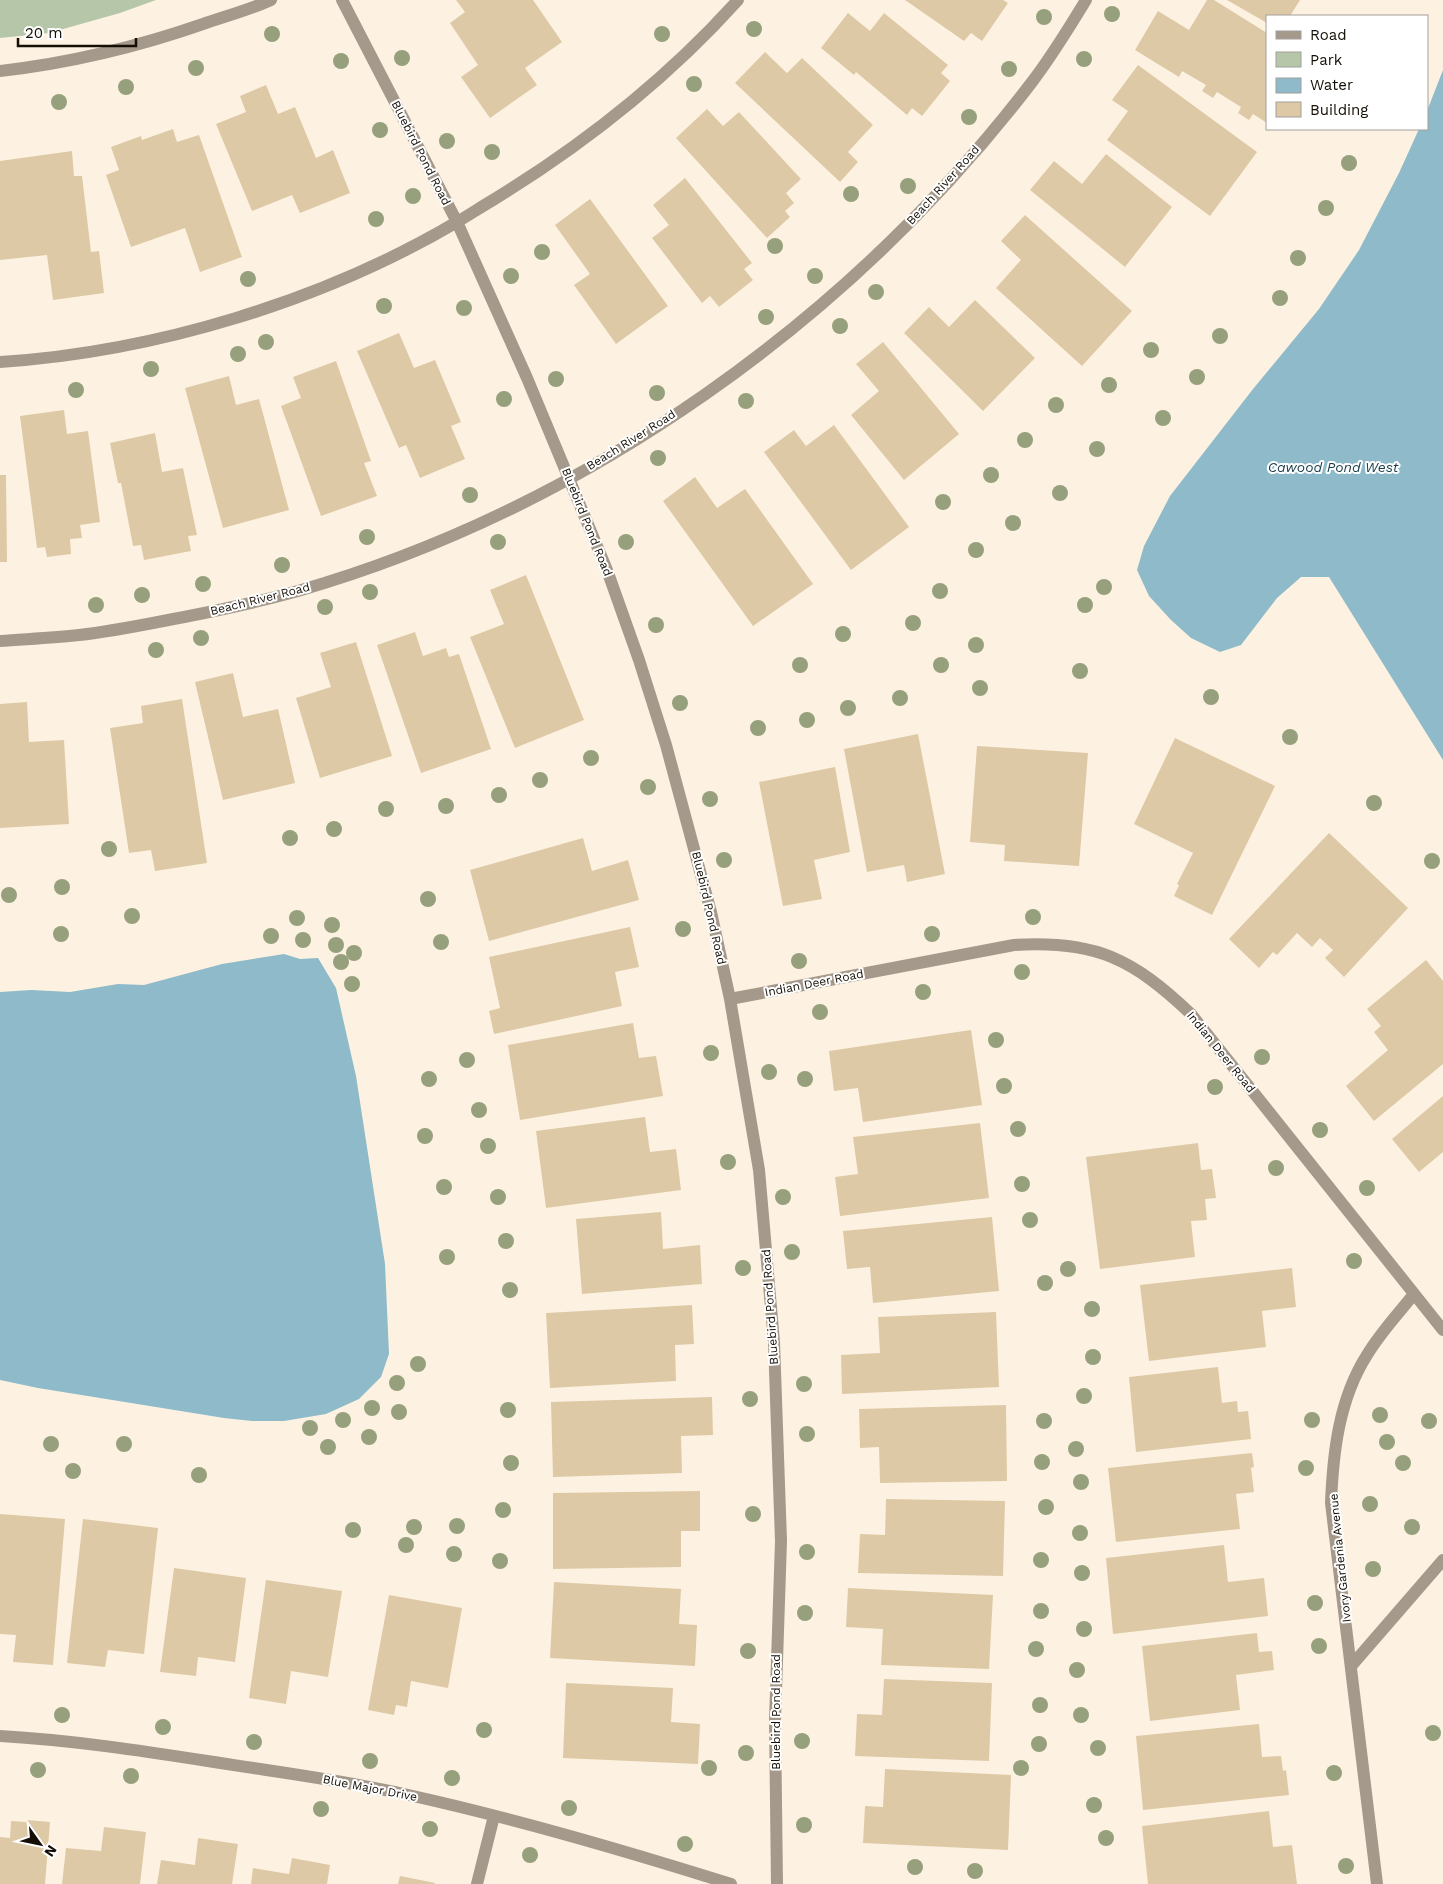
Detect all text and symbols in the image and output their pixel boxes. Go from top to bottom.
scale bar [18,15,135,47]
legend [1266,15,1428,130]
text: 20 m [25,24,63,42]
text: Road [1310,26,1347,44]
text: Park [1310,51,1343,69]
text: Water [1310,76,1353,94]
street label: Bluebird Pond Road [389,98,453,208]
text: Building [1310,101,1368,119]
street label: Beach River Road [904,142,982,228]
street label: Beach River Road [584,407,678,473]
water label: Cawood Pond West [1268,459,1399,475]
street label: Bluebird Pond Road [559,466,615,578]
street label: Beach River Road [209,580,311,618]
street label: Bluebird Pond Road [689,850,729,966]
street label: Indian Deer Road [763,967,865,999]
street label: Indian Deer Road [1184,1009,1258,1095]
street label: Bluebird Pond Road [759,1249,781,1365]
street label: Ivory Gardenia Avenue [1326,1493,1354,1623]
street label: Bluebird Pond Road [769,1654,783,1770]
street label: Blue Major Drive [322,1772,418,1804]
north arrow [15,1819,65,1869]
text: N [41,1842,60,1860]

